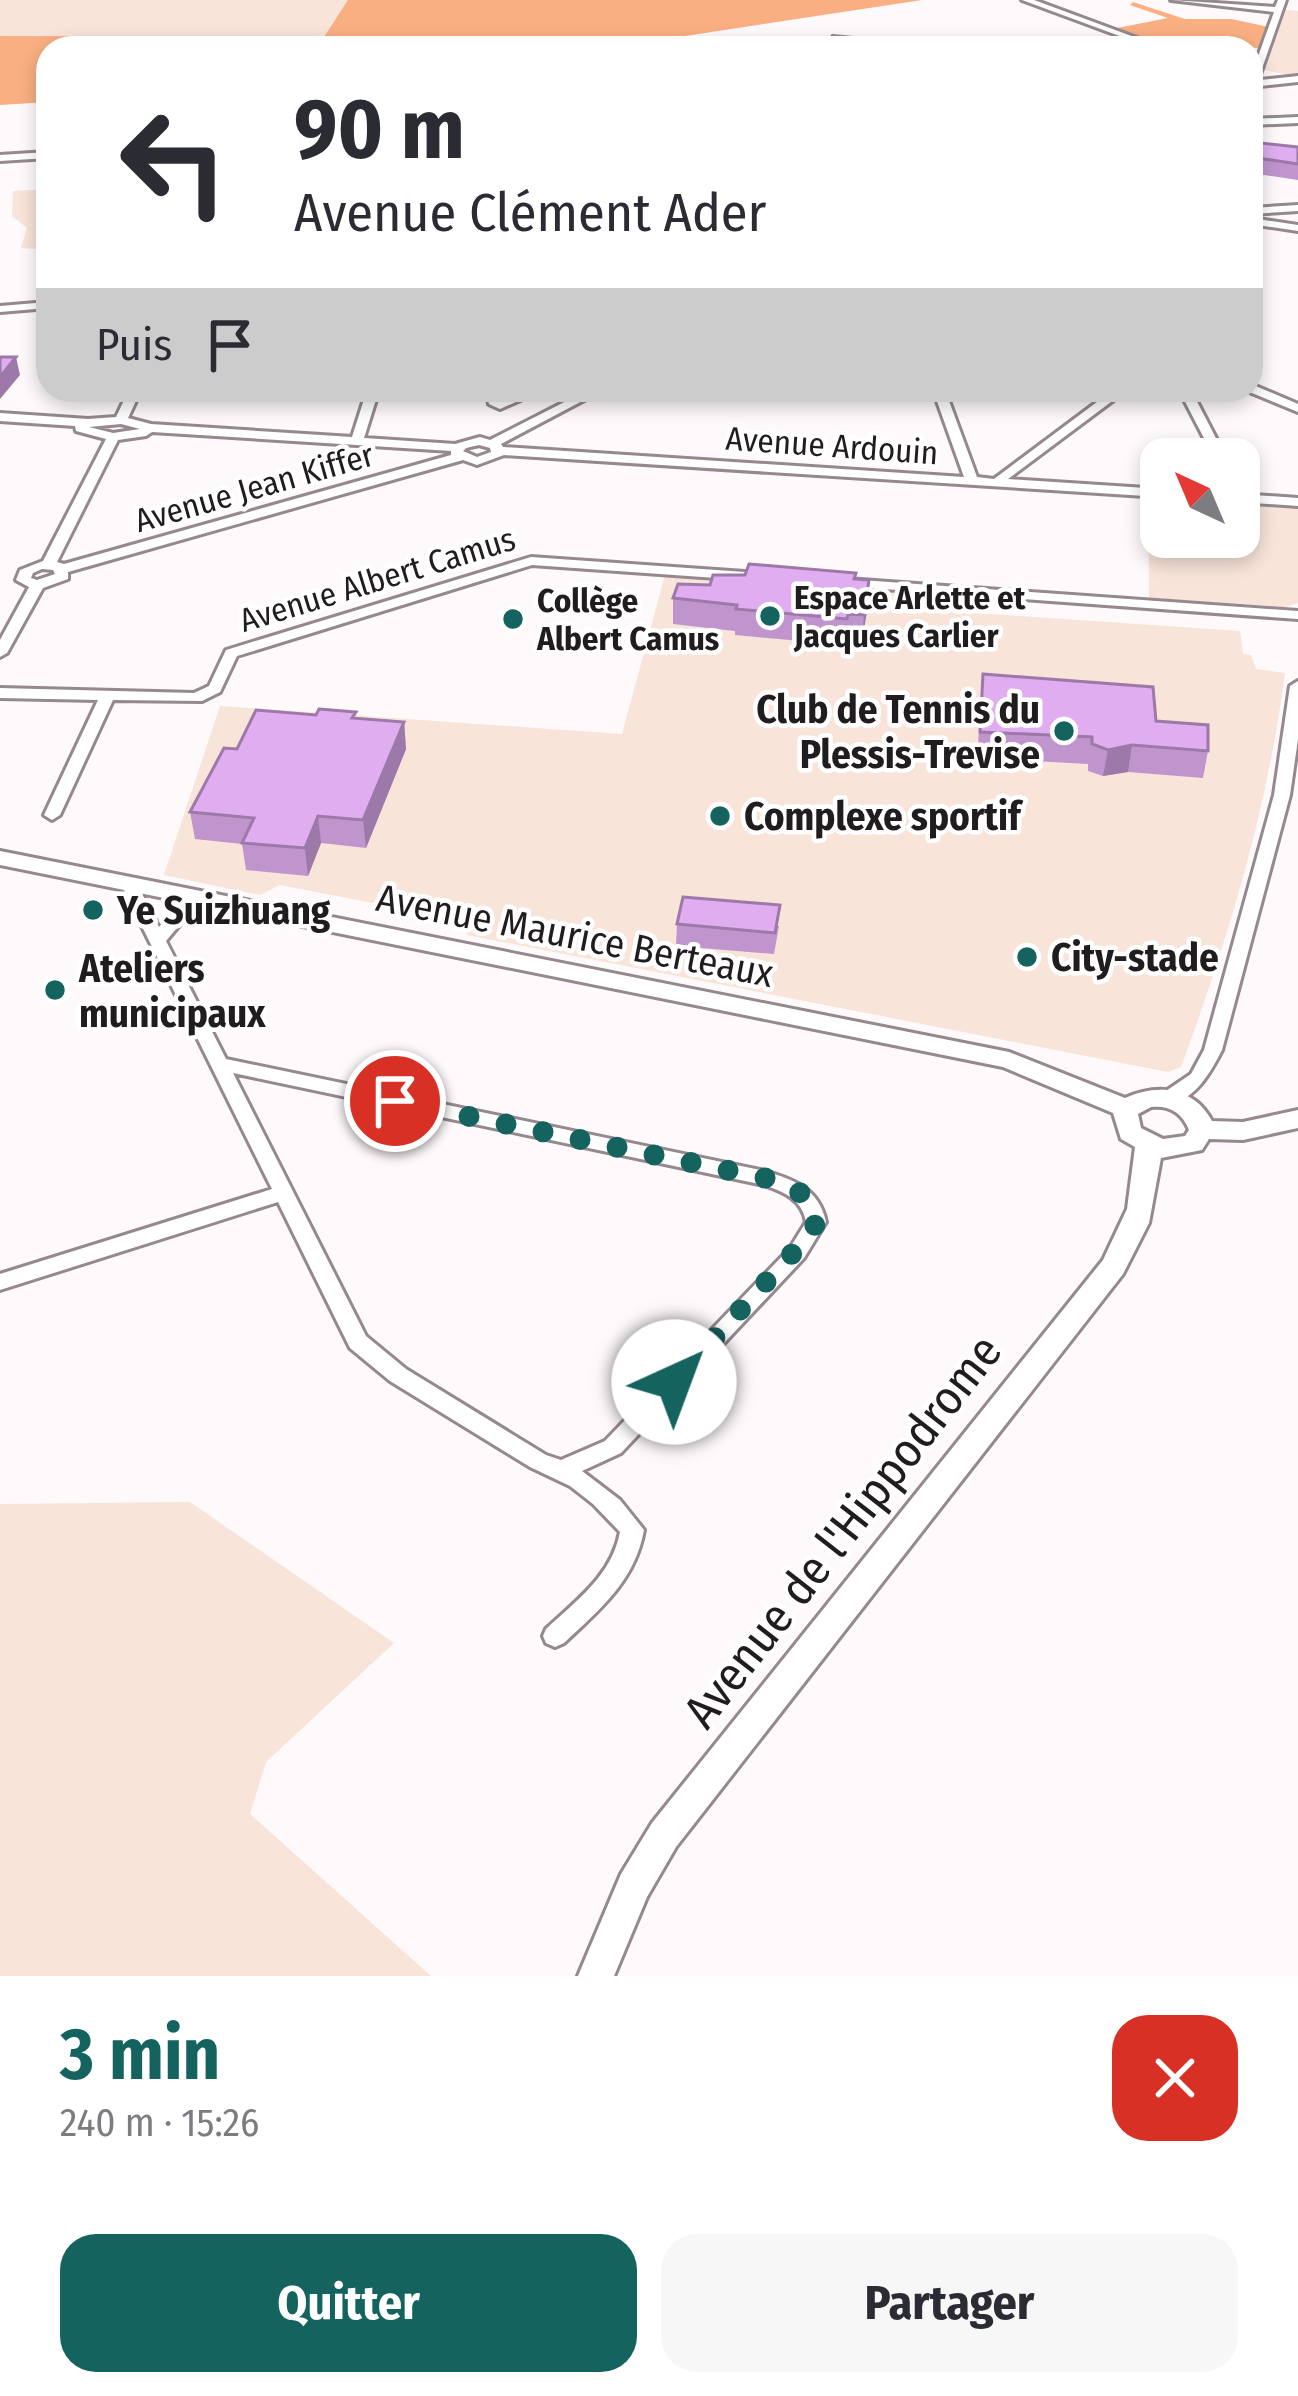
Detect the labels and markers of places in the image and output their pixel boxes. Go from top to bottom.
place label: Espace Arlette et Jacques Carlier [793,578,1026,656]
place label: Collège Albert Camus [536,581,719,659]
marker: Espace Arlette et Jacques Carlier [757,603,783,629]
marker: Collège Albert Camus [500,606,526,632]
place label: Club de Tennis du Plessis-Trevise [756,687,1040,778]
marker: Club de Tennis du Plessis-Trevise [1051,718,1077,744]
place label: Complexe sportif [744,794,1024,840]
marker: Complexe sportif [707,803,733,829]
place label: Ye Suizhuang [116,888,331,934]
marker: Ye Suizhuang [80,897,106,923]
place label: City-stade [1051,935,1219,981]
marker: City-stade [1014,944,1040,970]
place label: Ateliers municipaux [78,946,266,1037]
marker: Ateliers municipaux [42,977,68,1003]
pin [344,1050,446,1152]

